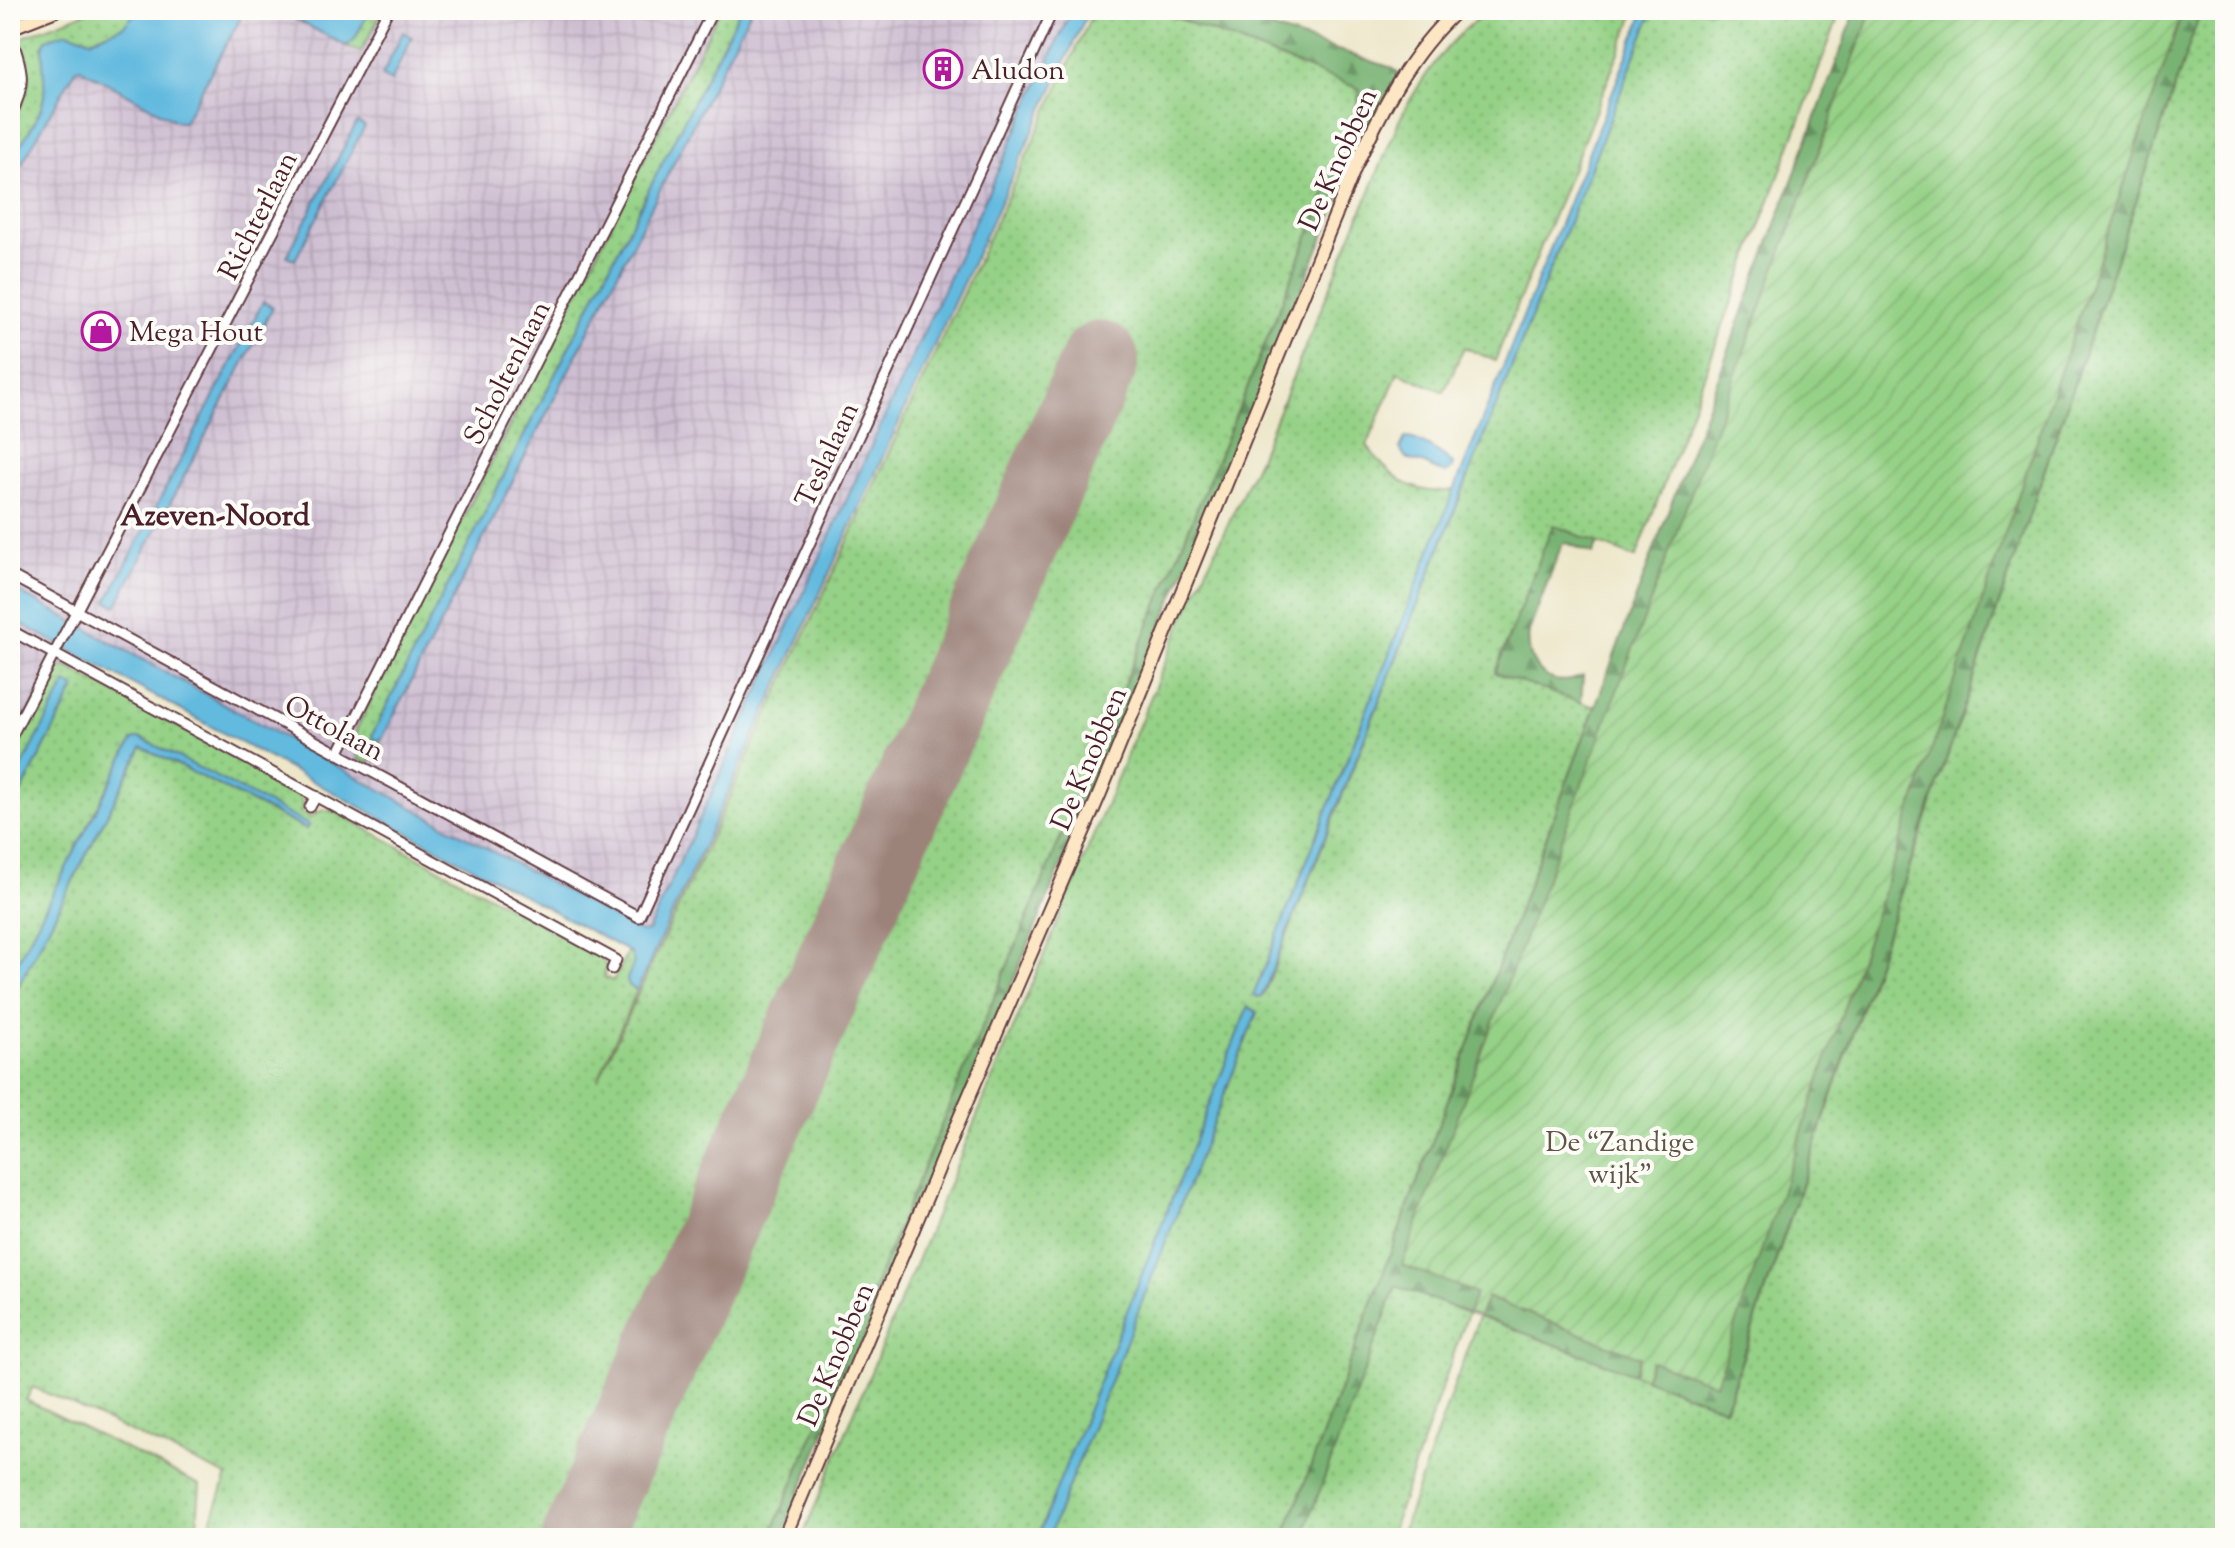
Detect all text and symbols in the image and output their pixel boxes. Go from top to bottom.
building icon: Aludon [922,48,964,90]
place label: Aludon [971,52,1065,92]
street label: De Knobben [1290,82,1389,238]
street label: Richterlaan [210,145,309,288]
street label: Scholtenlaan [455,294,562,453]
shop icon: Mega Hout [80,310,122,352]
place label: Mega Hout [129,314,263,354]
street label: Teslalaan [787,396,871,515]
district label: Azeven-Noord [120,496,310,539]
street label: De Knobben [1043,681,1139,837]
street label: Ottolaan [276,687,391,773]
park label: De “Zandige wijk” [1545,1124,1695,1196]
street label: De Knobben [790,1277,886,1433]

